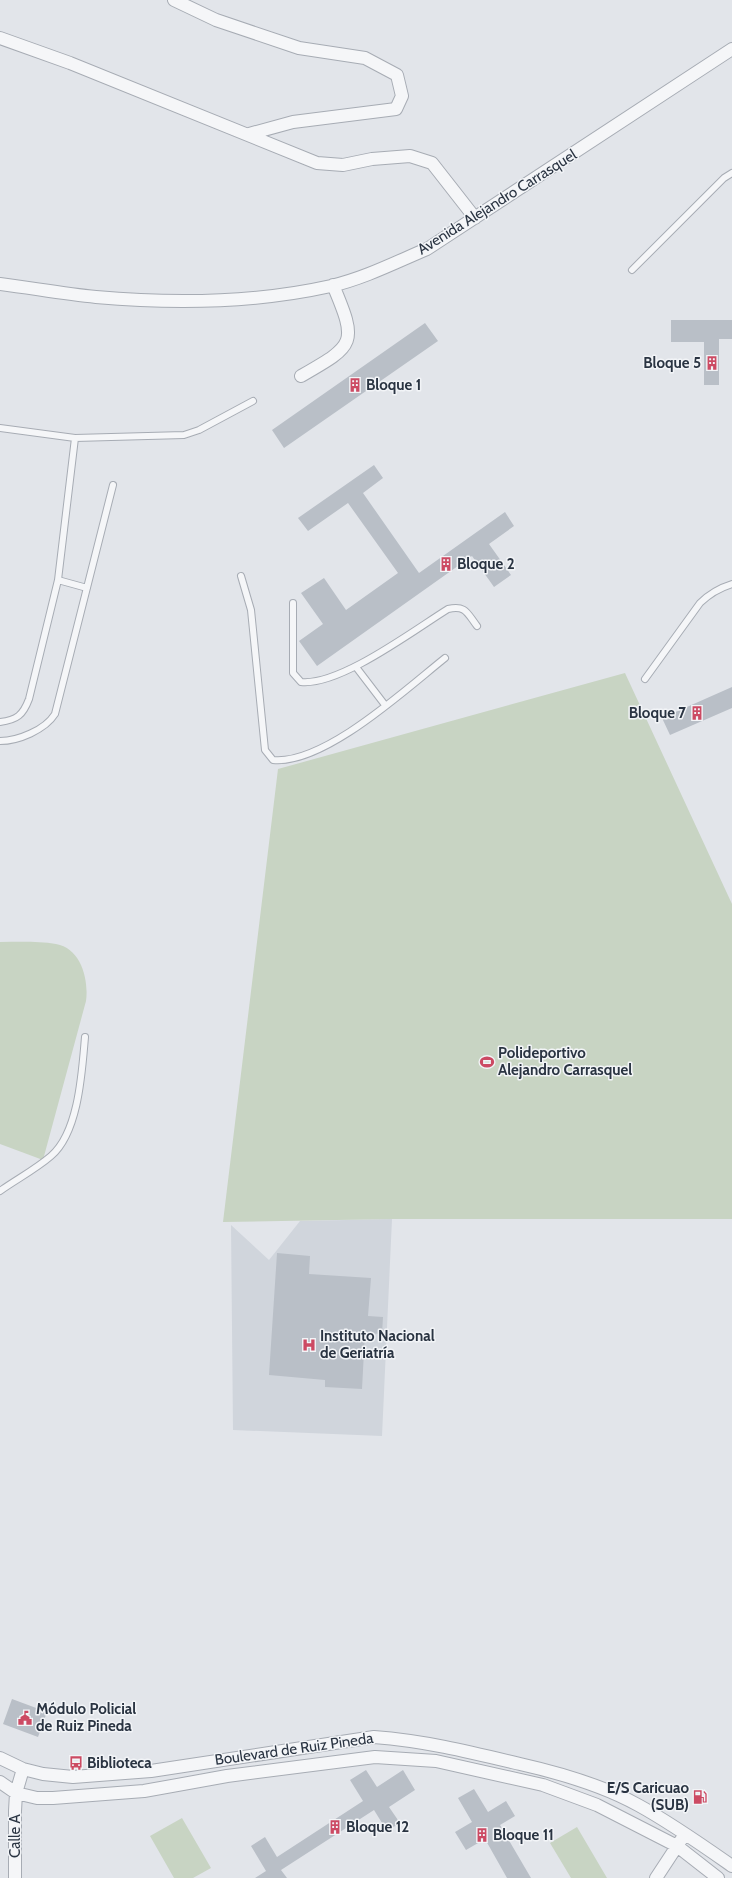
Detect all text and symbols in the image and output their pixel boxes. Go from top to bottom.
street label: Avenida Alejandro Carrasquel [414,145,580,258]
place label: Bloque 5 [643,354,701,372]
building icon: Bloque 5 [704,355,720,371]
place label: Bloque 1 [366,376,421,394]
building icon: Bloque 1 [347,377,363,393]
place label: Bloque 2 [457,555,515,573]
building icon: Bloque 2 [438,556,454,572]
place label: Bloque 7 [629,704,686,722]
building icon: Bloque 7 [689,705,705,721]
place label: Polideportivo Alejandro Carrasquel [498,1044,632,1079]
sports icon: Polideportivo Alejandro Carrasquel [479,1054,495,1070]
place label: Instituto Nacional de Geriatría [320,1327,435,1362]
hospital icon: Instituto Nacional de Geriatría [301,1337,317,1353]
place label: Módulo Policial de Ruiz Pineda [36,1700,136,1735]
public building icon: Módulo Policial de Ruiz Pineda [17,1710,33,1726]
street label: Boulevard de Ruiz Pineda [214,1729,375,1769]
place label: Biblioteca [87,1754,152,1772]
bus stop icon: Biblioteca [68,1755,84,1771]
place label: E/S Caricuao (SUB) [607,1779,689,1814]
fuel station icon: E/S Caricuao (SUB) [692,1789,708,1805]
street label: Calle A [6,1813,24,1858]
place label: Bloque 12 [346,1818,409,1836]
building icon: Bloque 12 [327,1819,343,1835]
place label: Bloque 11 [493,1826,554,1844]
building icon: Bloque 11 [474,1827,490,1843]

